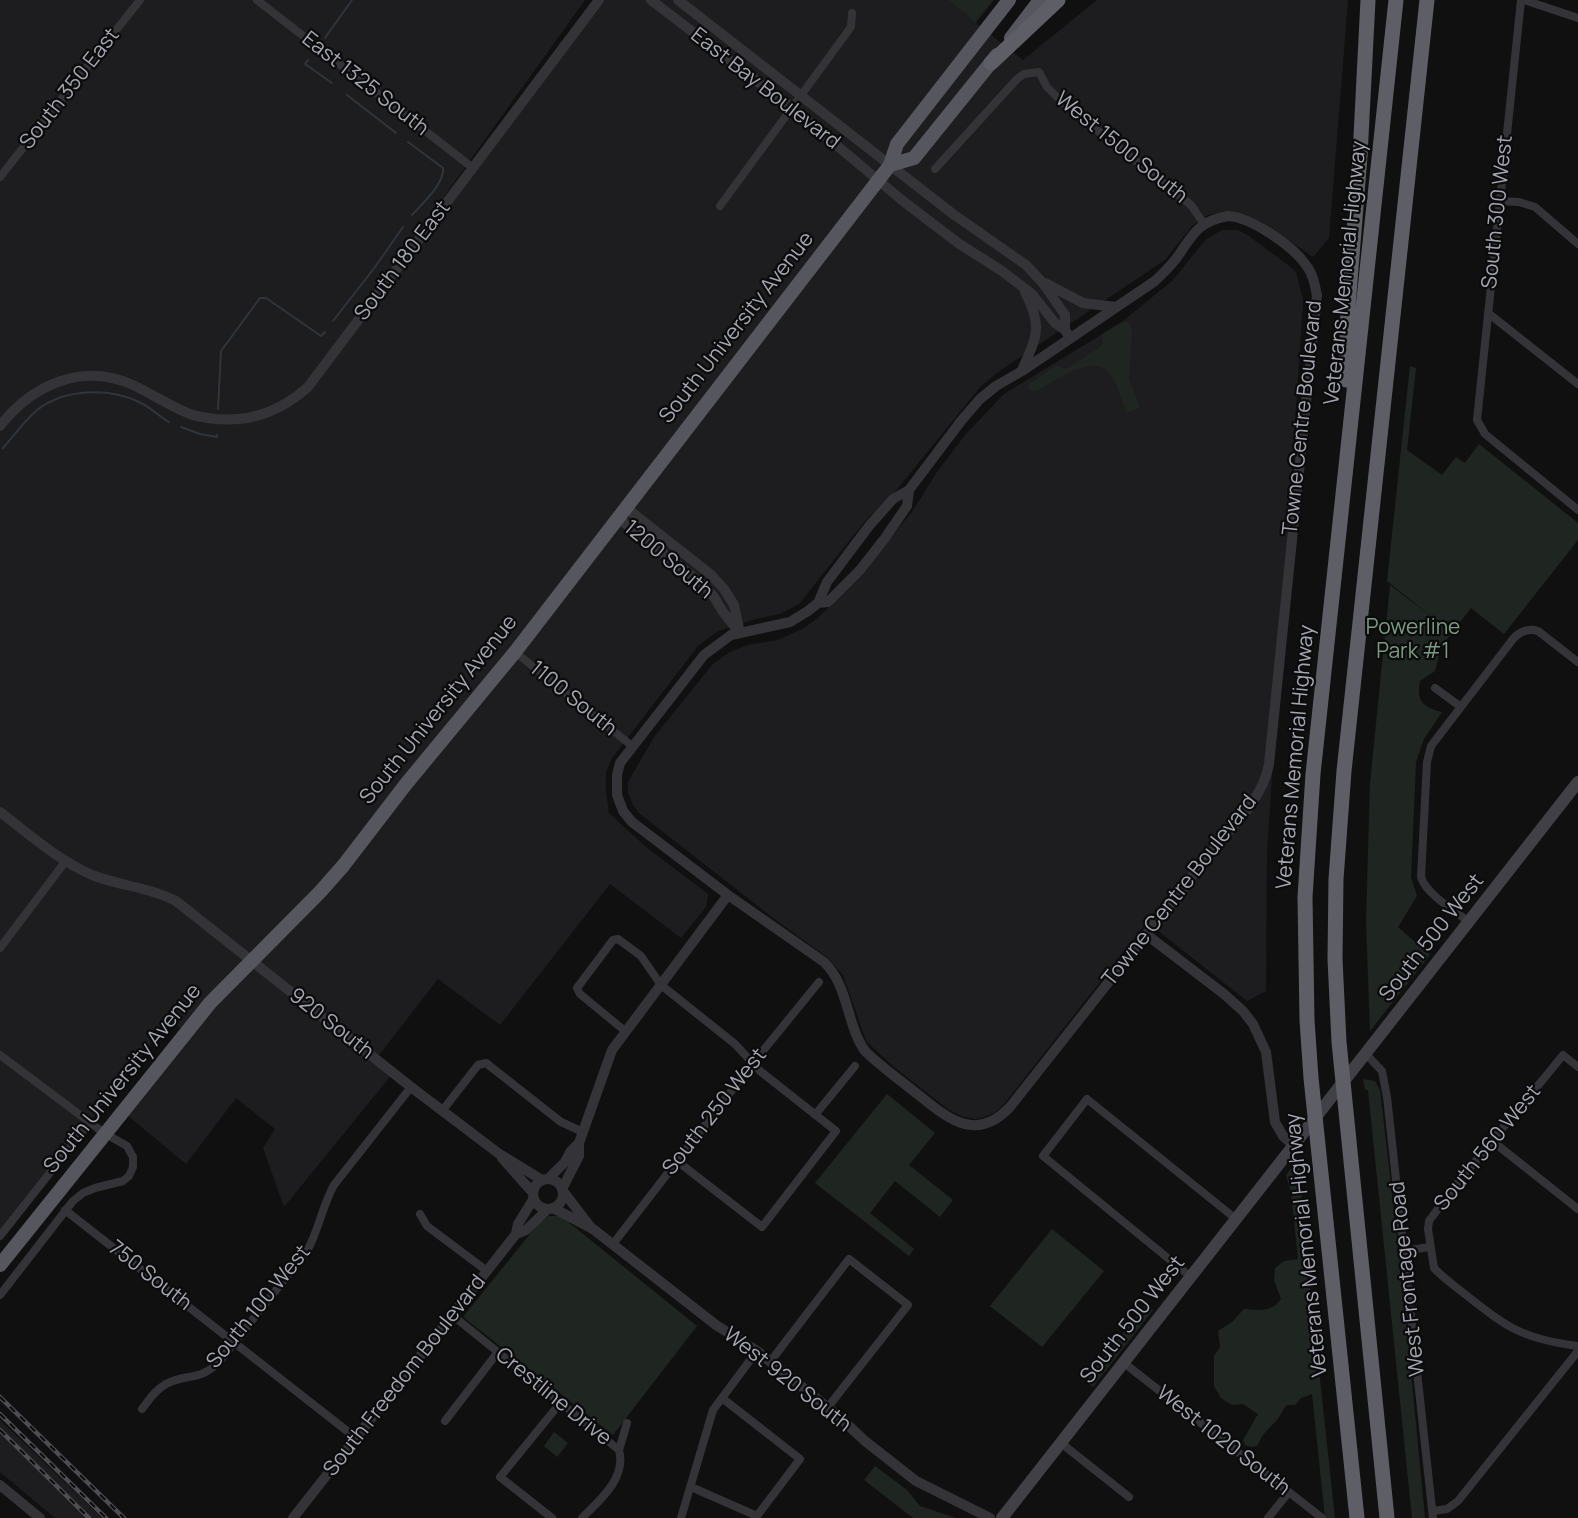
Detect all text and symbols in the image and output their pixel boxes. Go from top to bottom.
street label: South 350 East [15,23,125,155]
street label: East Bay Boulevard [685,23,845,155]
street label: East 1325 South [297,27,433,141]
street label: West 1500 South [1050,87,1192,209]
street label: South 300 West [1477,134,1519,290]
street label: Veterans Memorial Highway [1320,140,1372,406]
street label: South 180 East [350,196,456,326]
street label: South University Avenue [654,227,820,429]
street label: Towne Centre Boulevard [1278,300,1328,536]
street label: 1200 South [618,515,718,605]
street label: South University Avenue [355,610,523,810]
park label: Powerline Park #1 [1366,615,1460,665]
street label: Veterans Memorial Highway [1272,624,1320,890]
street label: 1100 South [524,656,622,742]
street label: Towne Centre Boulevard [1098,790,1262,992]
street label: South 500 West [1374,869,1490,1007]
street label: South University Avenue [39,979,207,1179]
street label: 920 South [284,983,378,1065]
street label: South 250 West [658,1044,772,1180]
street label: South 560 West [1429,1080,1547,1216]
street label: Veterans Memorial Highway [1281,1112,1333,1378]
street label: West Frontage Road [1385,1180,1431,1378]
street label: 750 South [103,1236,197,1316]
street label: South 100 West [202,1240,316,1374]
street label: South 500 West [1075,1251,1191,1389]
street label: South Freedom Boulevard [319,1270,491,1482]
street label: West 920 South [718,1322,856,1438]
street label: Crestline Drive [490,1343,616,1451]
street label: West 1020 South [1151,1381,1295,1501]

